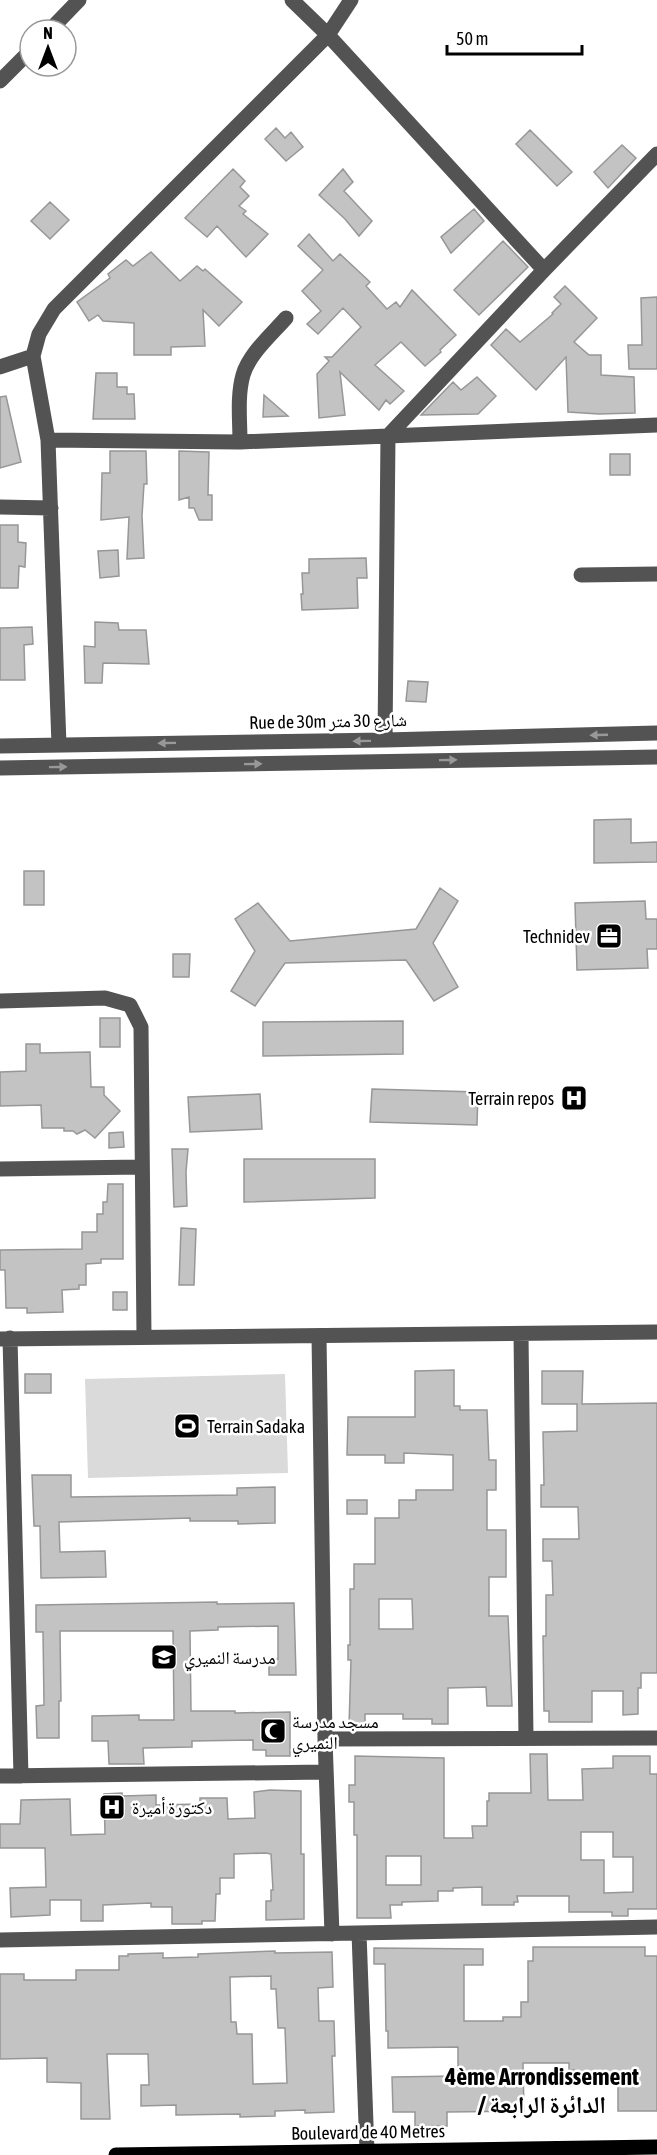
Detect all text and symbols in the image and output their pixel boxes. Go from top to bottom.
north arrow [18,18,78,78]
scale bar [447,18,582,56]
text: N [43,24,53,42]
text: 50 m [456,28,488,49]
street label: Rue de 30m شارع 30 متر [249,709,407,734]
one-way arrow [589,730,608,739]
one-way arrow [352,736,371,745]
one-way arrow [157,739,176,748]
one-way arrow [439,755,458,765]
one-way arrow [244,759,263,768]
one-way arrow [49,762,68,772]
office icon: Technidev [594,921,624,951]
place label: Technidev [523,926,590,947]
hospital icon: Terrain repos [559,1083,589,1113]
place label: Terrain repos [468,1088,554,1109]
sports icon: Terrain Sadaka [172,1411,202,1441]
place label: Terrain Sadaka [207,1416,305,1437]
school or university icon: مدرسة النميري [149,1642,179,1672]
place label: مدرسة النميري [184,1647,276,1672]
place label: مسجد مدرسة النميري [292,1711,379,1757]
mosque icon: مسجد مدرسة النميري [258,1716,288,1746]
hospital icon: دكتورة أميرة [97,1792,127,1822]
place label: دكتورة أميرة [132,1797,212,1818]
district label: 4ème Arrondissement / الدائرة الرابعة [444,2063,639,2118]
street label: Boulevard de 40 Metres [291,2120,445,2144]

